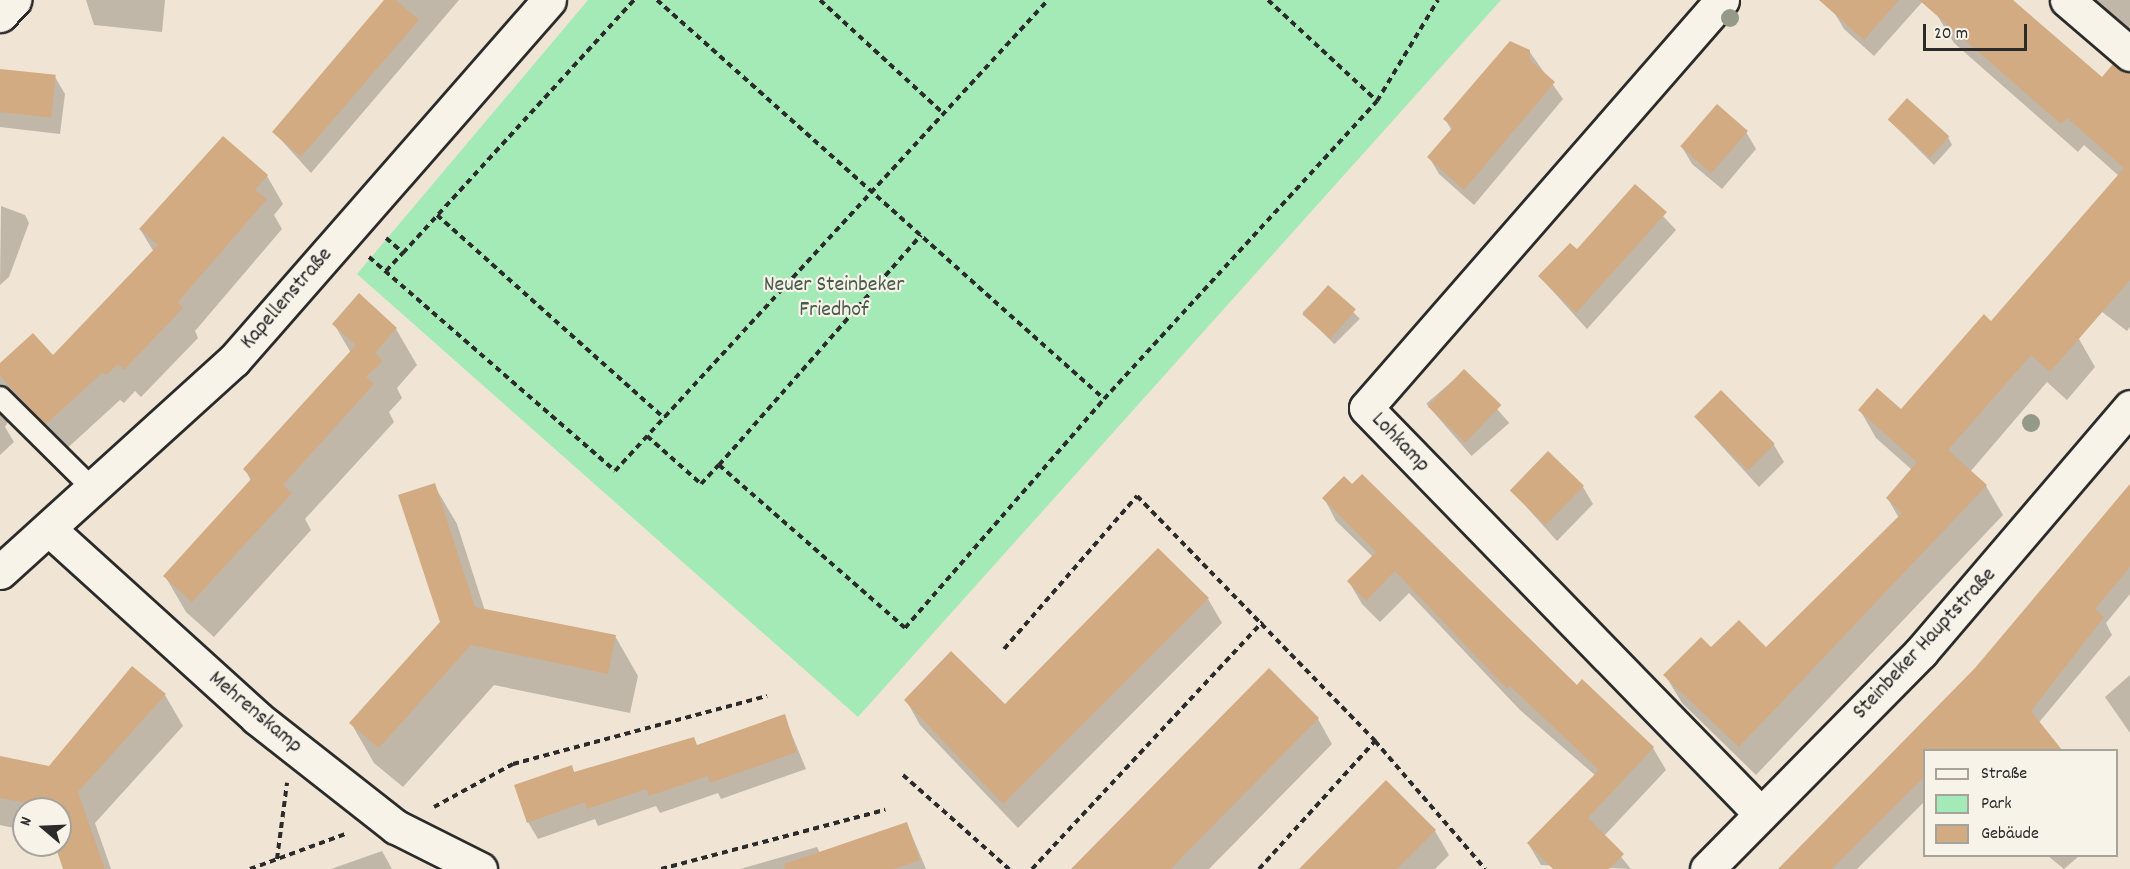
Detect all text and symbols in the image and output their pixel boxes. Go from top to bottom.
scale bar [1926,12,2030,50]
text: 20 m [1934,22,1968,47]
street label: Kapellenstraße [236,243,338,355]
park label: Neuer Steinbeker Friedhof [764,272,904,324]
street label: Lohkamp [1365,407,1435,479]
street label: Steinbeker Hauptstraße [1848,563,2002,725]
street label: Mehrenskamp [203,666,307,760]
legend [1923,749,2118,857]
text: Straße [1981,762,2027,787]
text: Park [1981,792,2012,817]
north arrow [12,797,72,857]
text: N [14,814,39,829]
text: Gebäude [1981,822,2039,847]

